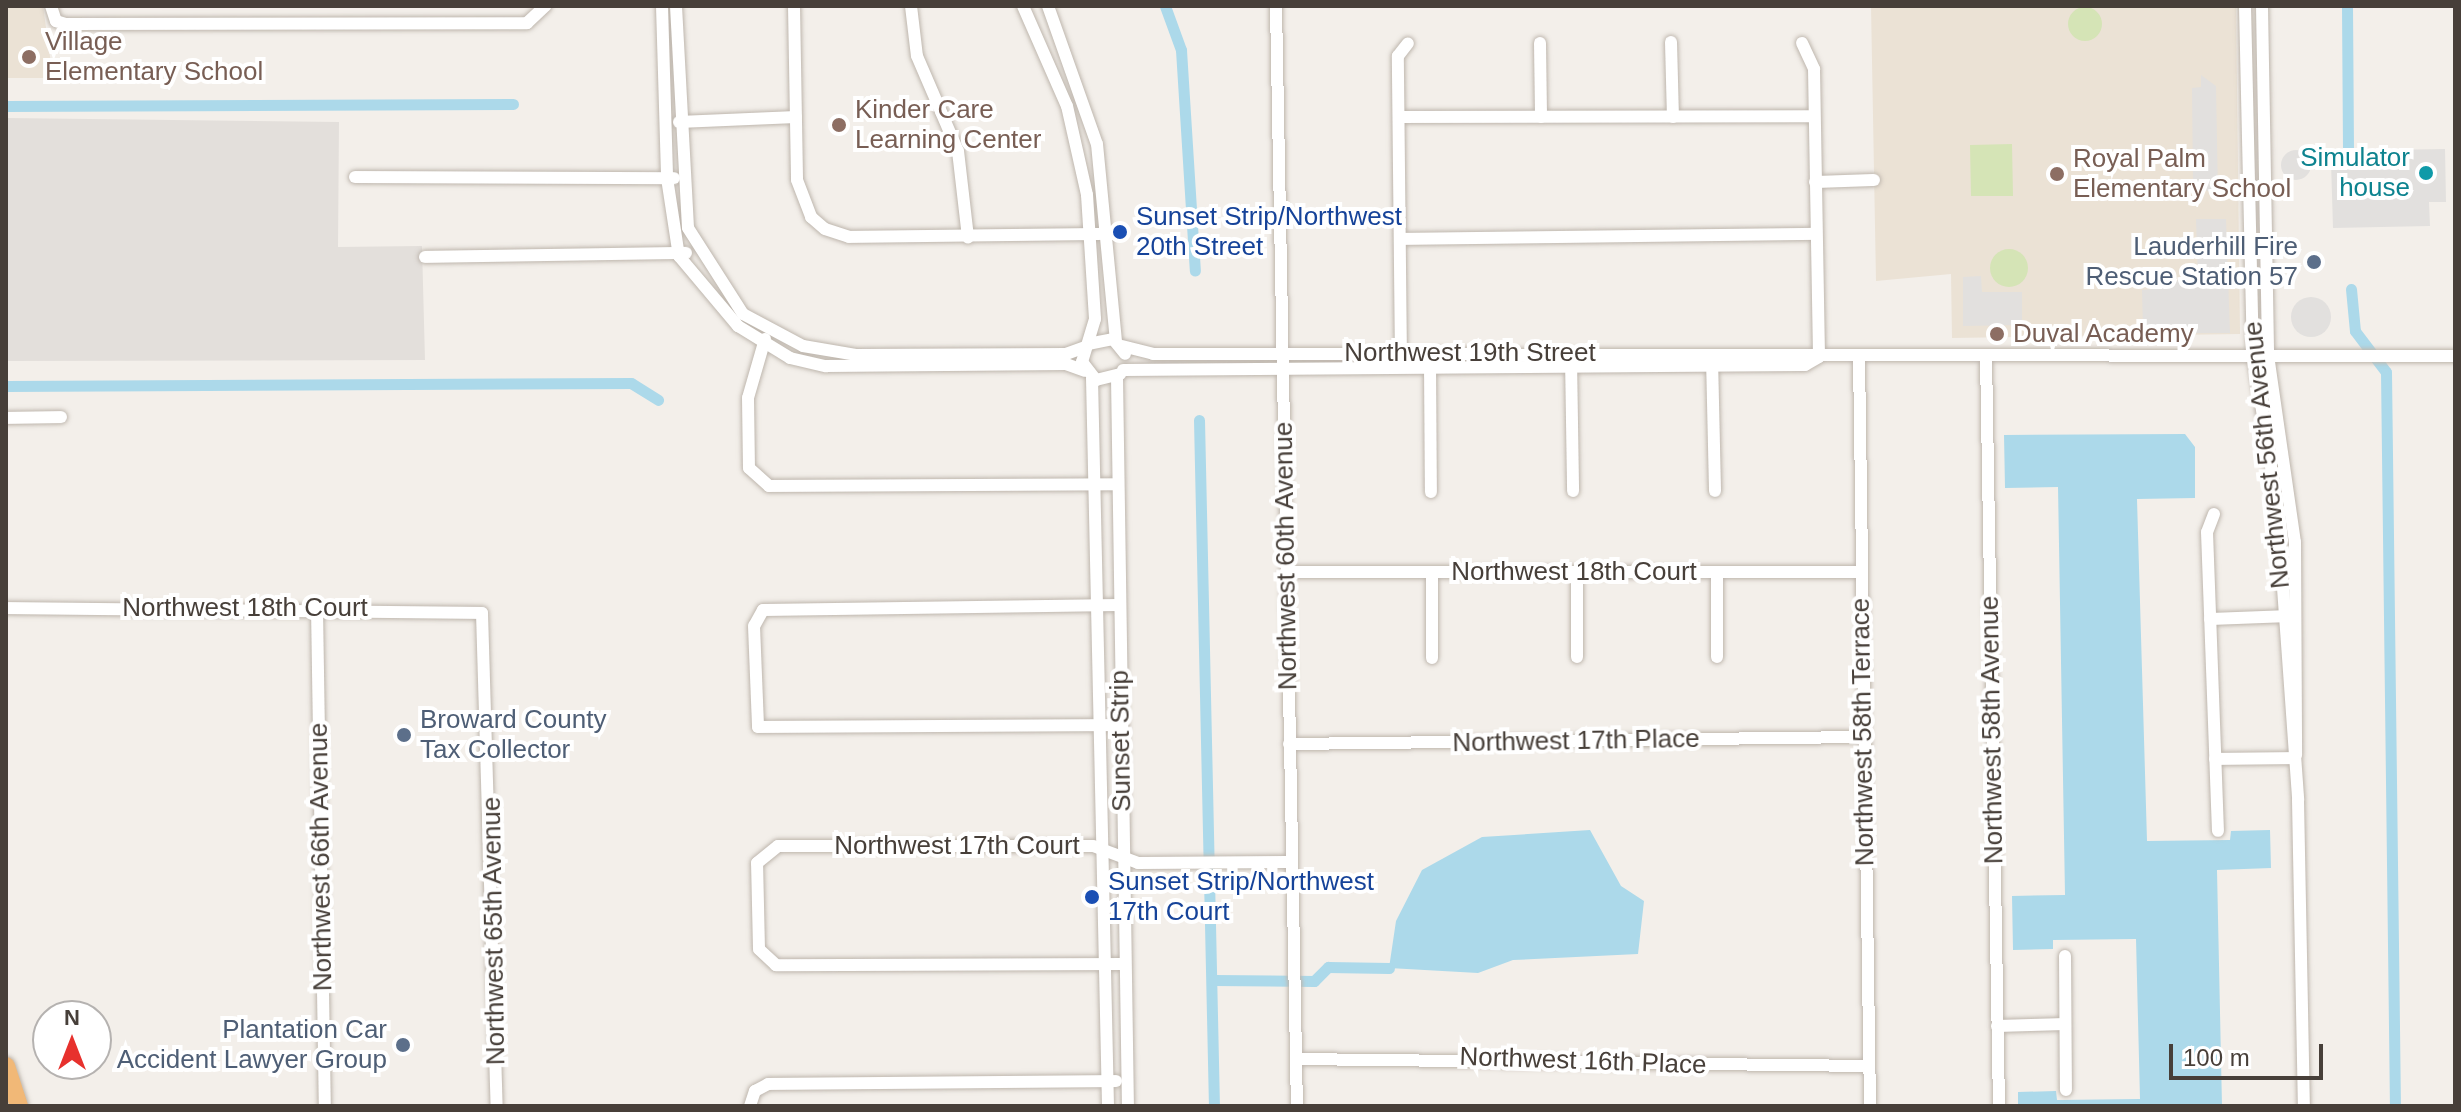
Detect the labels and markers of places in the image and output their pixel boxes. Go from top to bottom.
place label: Village Elementary School [45,26,263,88]
marker: Village Elementary School [20,48,38,66]
place label: Kinder Care Learning Center [855,94,1041,156]
marker: Kinder Care Learning Center [830,116,848,134]
place label: Simulator house [2300,142,2410,204]
place label: Royal Palm Elementary School [2073,143,2291,204]
marker: Simulator house [2417,164,2435,182]
marker: Royal Palm Elementary School [2048,165,2066,183]
place label: Sunset Strip/Northwest 20th Street [1136,201,1402,262]
marker: Sunset Strip/Northwest 20th Street [1111,223,1129,241]
place label: Lauderhill Fire Rescue Station 57 [2086,231,2298,292]
marker: Lauderhill Fire Rescue Station 57 [2305,253,2323,271]
place label: Duval Academy [2013,318,2195,350]
marker: Duval Academy [1988,325,2006,343]
place label: Broward County Tax Collector [420,704,606,766]
marker: Broward County Tax Collector [395,726,413,744]
place label: Sunset Strip/Northwest 17th Court [1108,866,1374,928]
marker: Sunset Strip/Northwest 17th Court [1083,888,1101,906]
place label: Plantation Car Accident Lawyer Group [117,1014,387,1076]
marker: Plantation Car Accident Lawyer Group [394,1036,412,1054]

